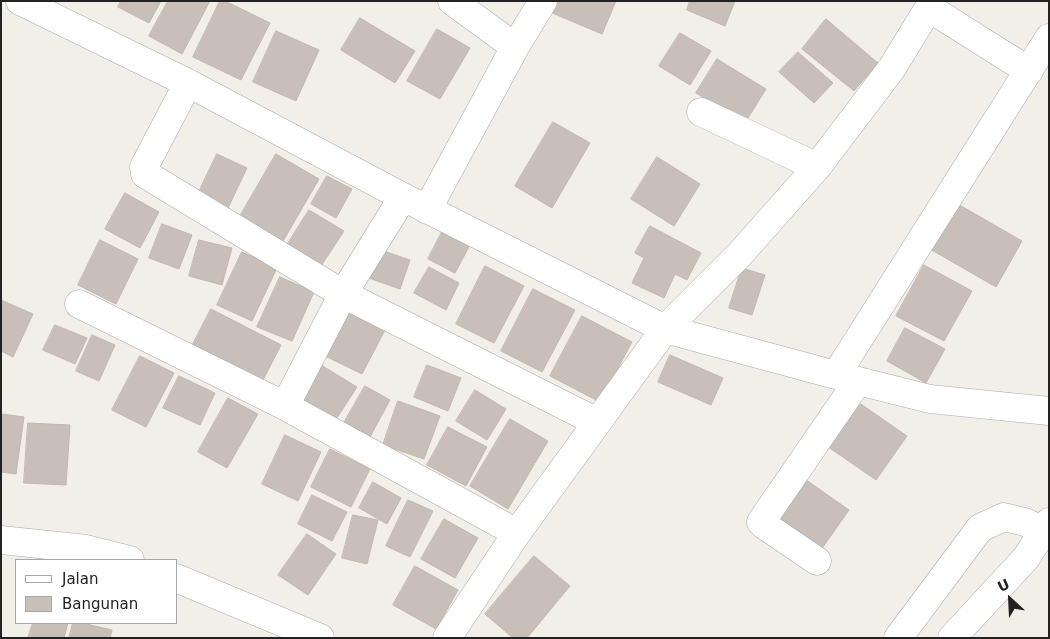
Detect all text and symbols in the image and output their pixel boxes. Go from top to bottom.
legend [15,559,178,624]
text: Jalan [62,570,98,588]
north arrow [985,574,1035,624]
text: U [995,576,1012,595]
text: Bangunan [62,595,138,613]

